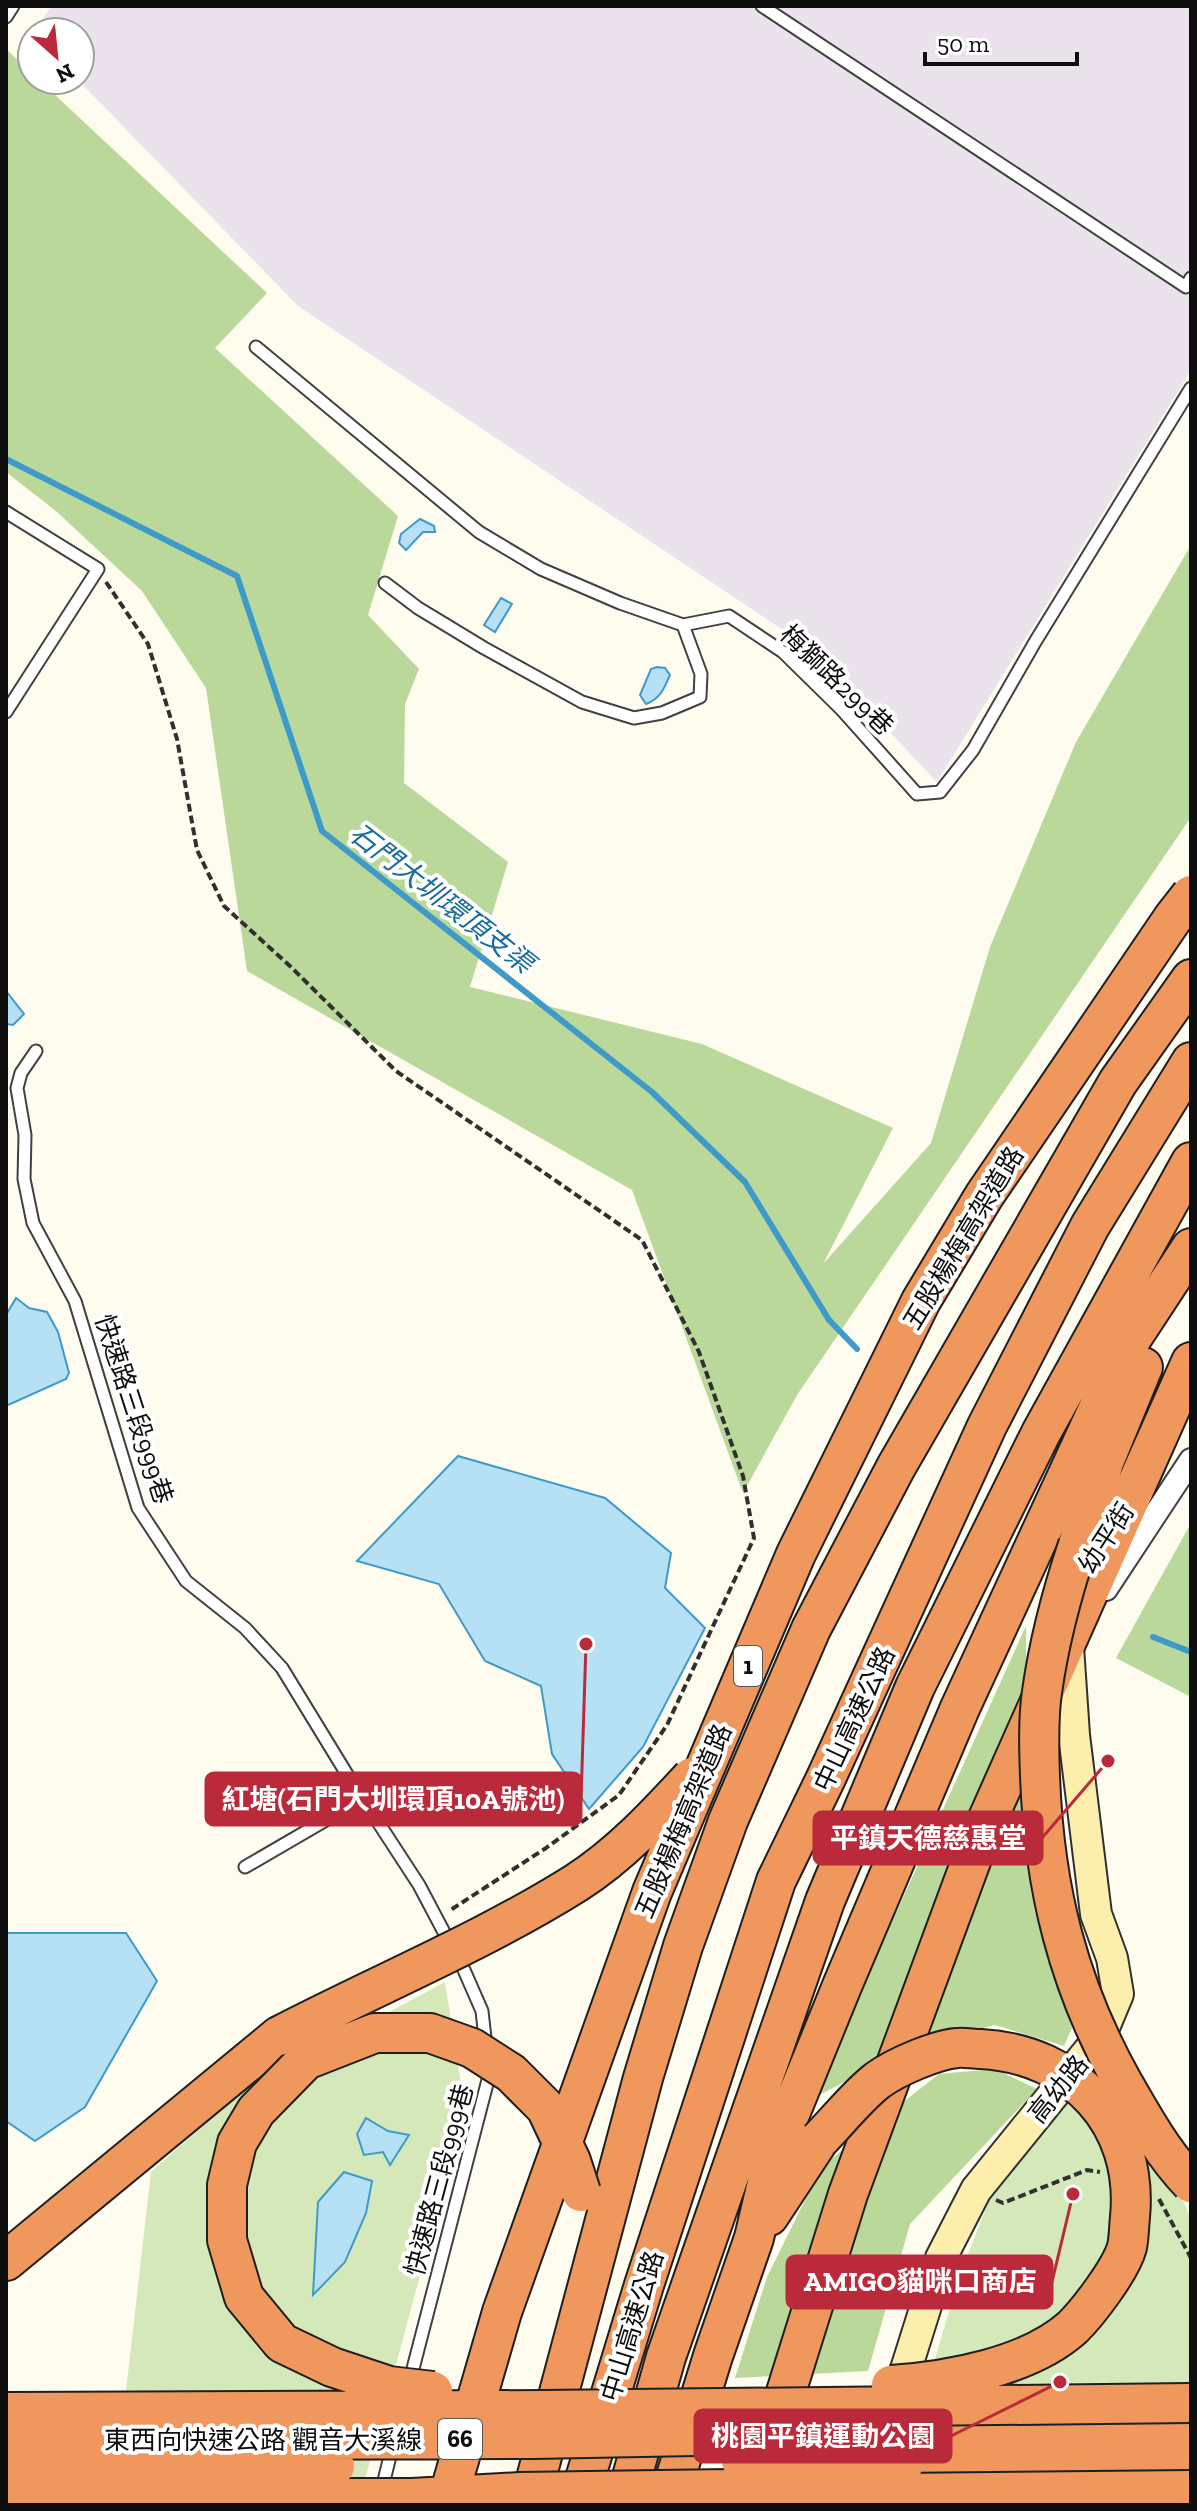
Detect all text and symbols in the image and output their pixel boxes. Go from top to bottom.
north arrow [16,16,96,96]
scale bar [925,16,1077,66]
text: 50 m [937,29,990,58]
text: N [51,58,78,89]
street label: 梅獅路299巷 [774,618,900,742]
water label: 石門大圳環頂支渠 [343,816,543,983]
street label: 五股楊梅高架道路 [896,1141,1030,1335]
street label: 快速路三段999巷 [88,1310,180,1508]
street label: 幼平街 [1071,1497,1141,1579]
street label: 中山高速公路 [807,1642,901,1796]
road number: 1 [734,1646,762,1686]
street label: 五股楊梅高架道路 [628,1719,738,1923]
callout: 紅塘(石門大圳環頂10A號池) [206,1773,581,1825]
text: 紅塘(石門大圳環頂10A號池) [222,1783,564,1816]
callout: 平鎮天德慈惠堂 [814,1812,1042,1864]
text: 平鎮天德慈惠堂 [830,1822,1026,1855]
street label: 高幼路 [1021,2049,1095,2129]
street label: 快速路三段999巷 [398,2081,480,2279]
street label: 中山高速公路 [594,2247,670,2405]
callout: AMIGO貓咪口商店 [787,2256,1052,2308]
text: AMIGO貓咪口商店 [803,2265,1037,2298]
callout: 桃園平鎮運動公園 [695,2410,951,2462]
road number: 66 [438,2419,482,2459]
text: 桃園平鎮運動公園 [711,2420,935,2453]
street label: 東西向快速公路 觀音大溪線 [104,2424,422,2456]

